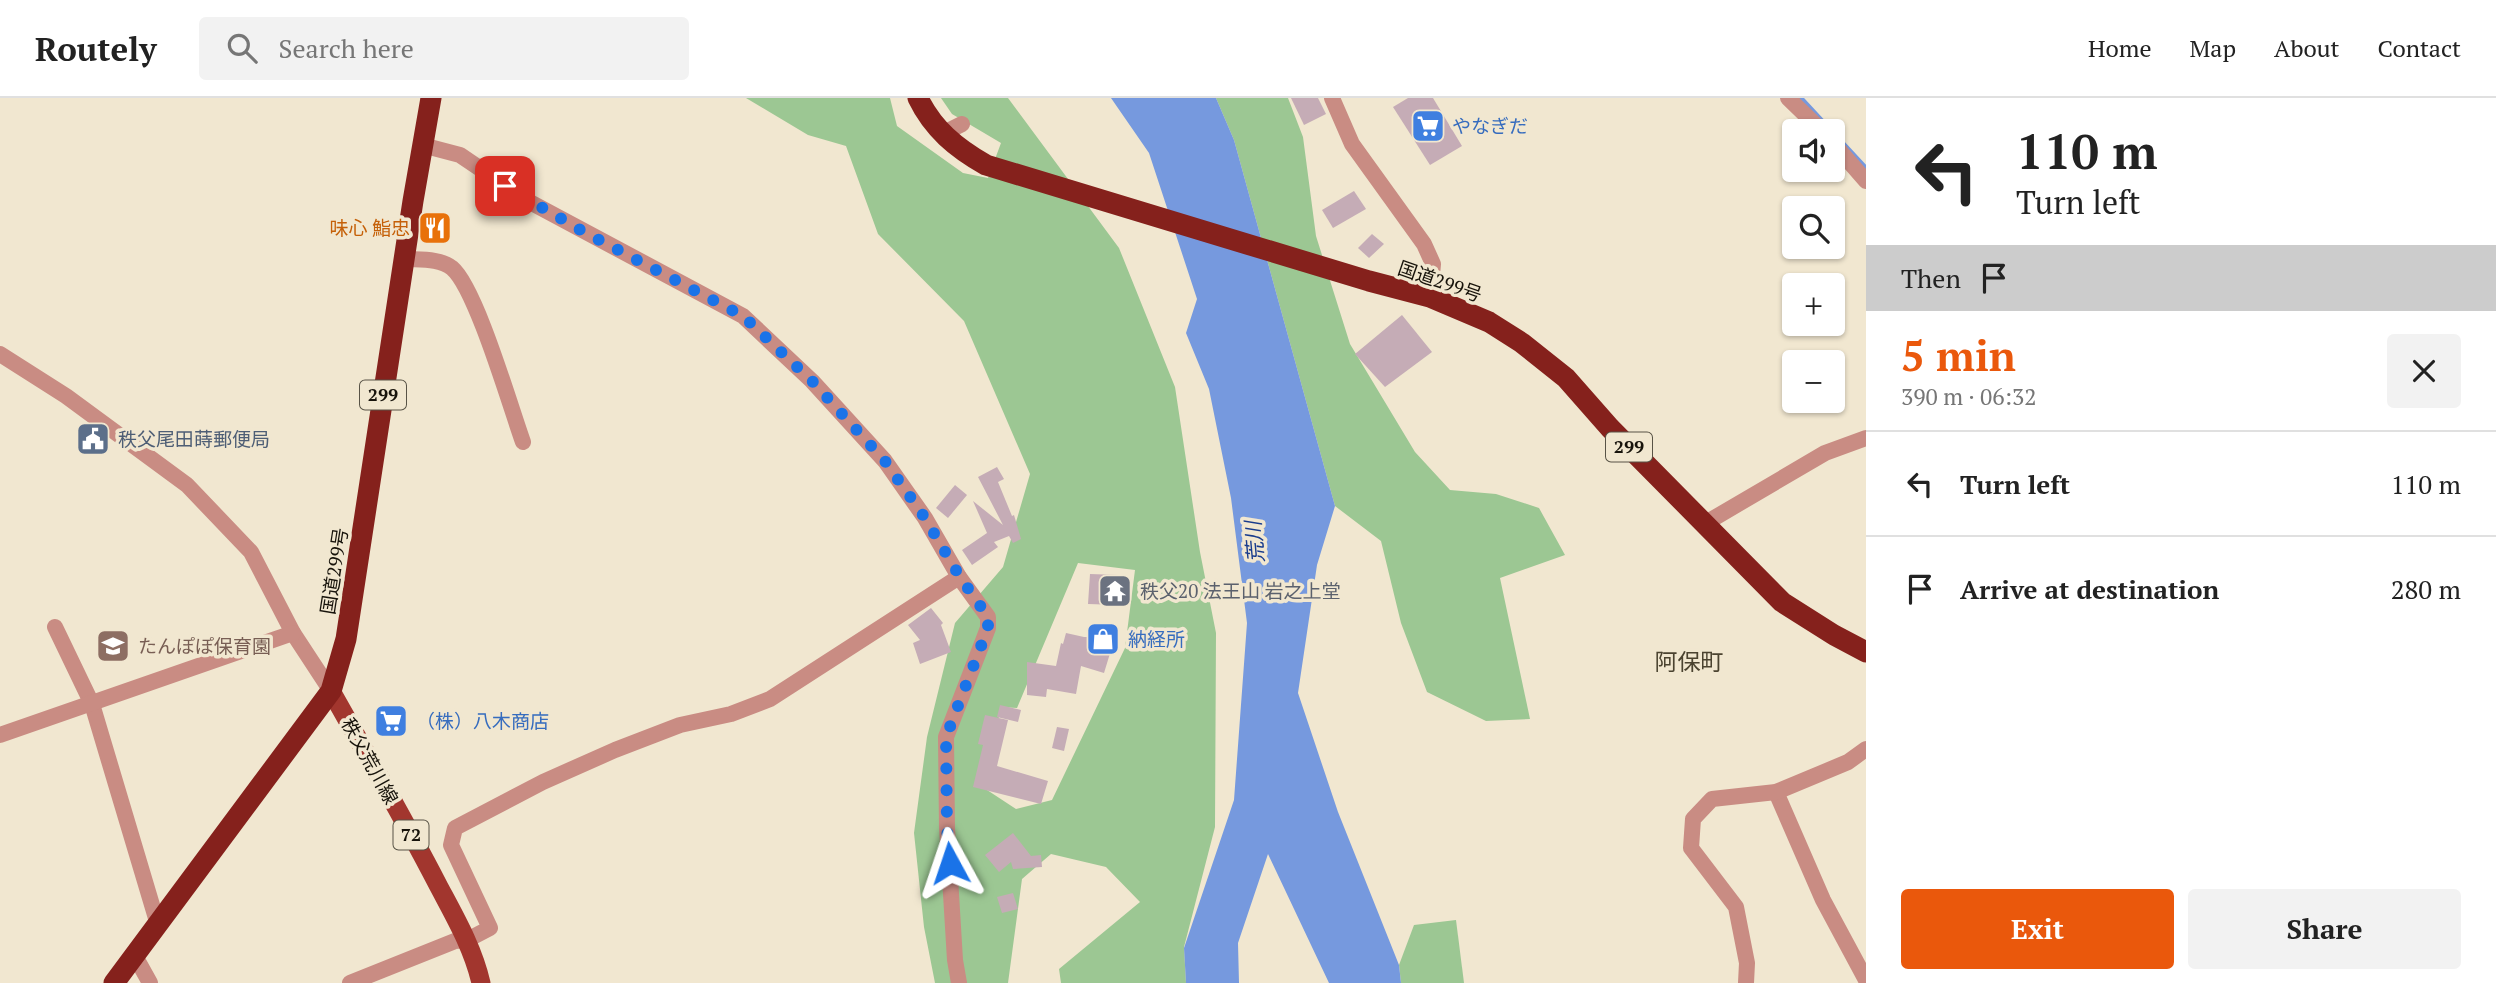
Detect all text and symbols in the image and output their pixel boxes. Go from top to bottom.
search box [199,17,689,80]
text: Routely [35,27,157,70]
icon: search [223,29,261,67]
text: Search here [279,31,414,65]
text: Home [2088,32,2152,64]
text: Map [2190,32,2236,64]
text: About [2274,32,2340,64]
text: Contact [2378,32,2461,64]
supermarket icon: やなぎだ [1409,107,1447,145]
place label: やなぎだ [1452,113,1528,138]
text: 110 m [2016,118,2158,183]
map controls [1782,119,1845,413]
button: sound [1782,119,1845,182]
icon: left [1901,126,1992,217]
pin [475,156,535,216]
icon: arrive [486,167,524,205]
text: Turn left [2016,181,2140,223]
button: search [1782,196,1845,259]
restaurant icon: 味心 鮨忠 [416,209,454,247]
place label: 味心 鮨忠 [329,215,410,240]
street label: 国道299号 [1395,254,1486,307]
icon: arrive [1975,259,2013,297]
text: Then [1901,261,1961,295]
button: + [1782,273,1845,336]
text: 5 min [1901,327,2016,383]
button: close [2387,334,2461,408]
button: − [1782,350,1845,413]
road number: 299 [360,380,406,410]
text: 390 m · 06:32 [1901,381,2036,412]
public building icon: 秩父尾田蒔郵便局 [74,420,112,458]
place label: 秩父尾田蒔郵便局 [118,426,270,451]
road number: 299 [1606,432,1652,461]
icon: left [1901,465,1939,503]
text: Turn left [1960,467,2070,501]
text: 110 m [2391,467,2461,501]
water label: 荒川 [1238,518,1270,564]
street label: 国道299号 [314,526,353,616]
icon: arrive [1901,570,1939,608]
temple icon: 秩父20 法王山 岩之上堂 [1096,572,1134,610]
text: Arrive at destination [1960,572,2219,606]
text: 280 m [2391,572,2461,606]
place label: 秩父20 法王山 岩之上堂 [1140,578,1341,603]
shop icon: 納経所 [1084,620,1122,658]
place label: 納経所 [1128,626,1185,651]
school or university icon: たんぽぽ保育園 [94,627,132,665]
place label: たんぽぽ保育園 [138,633,271,658]
district label: 阿保町 [1655,646,1724,677]
supermarket icon: （株）八木商店 [372,702,410,740]
place label: （株）八木商店 [416,708,549,733]
street label: 秩父荒川線 [336,713,404,808]
road number: 72 [394,820,428,850]
position arrow [913,826,987,900]
button: Exit [1901,889,2174,969]
button: Share [2188,889,2461,969]

